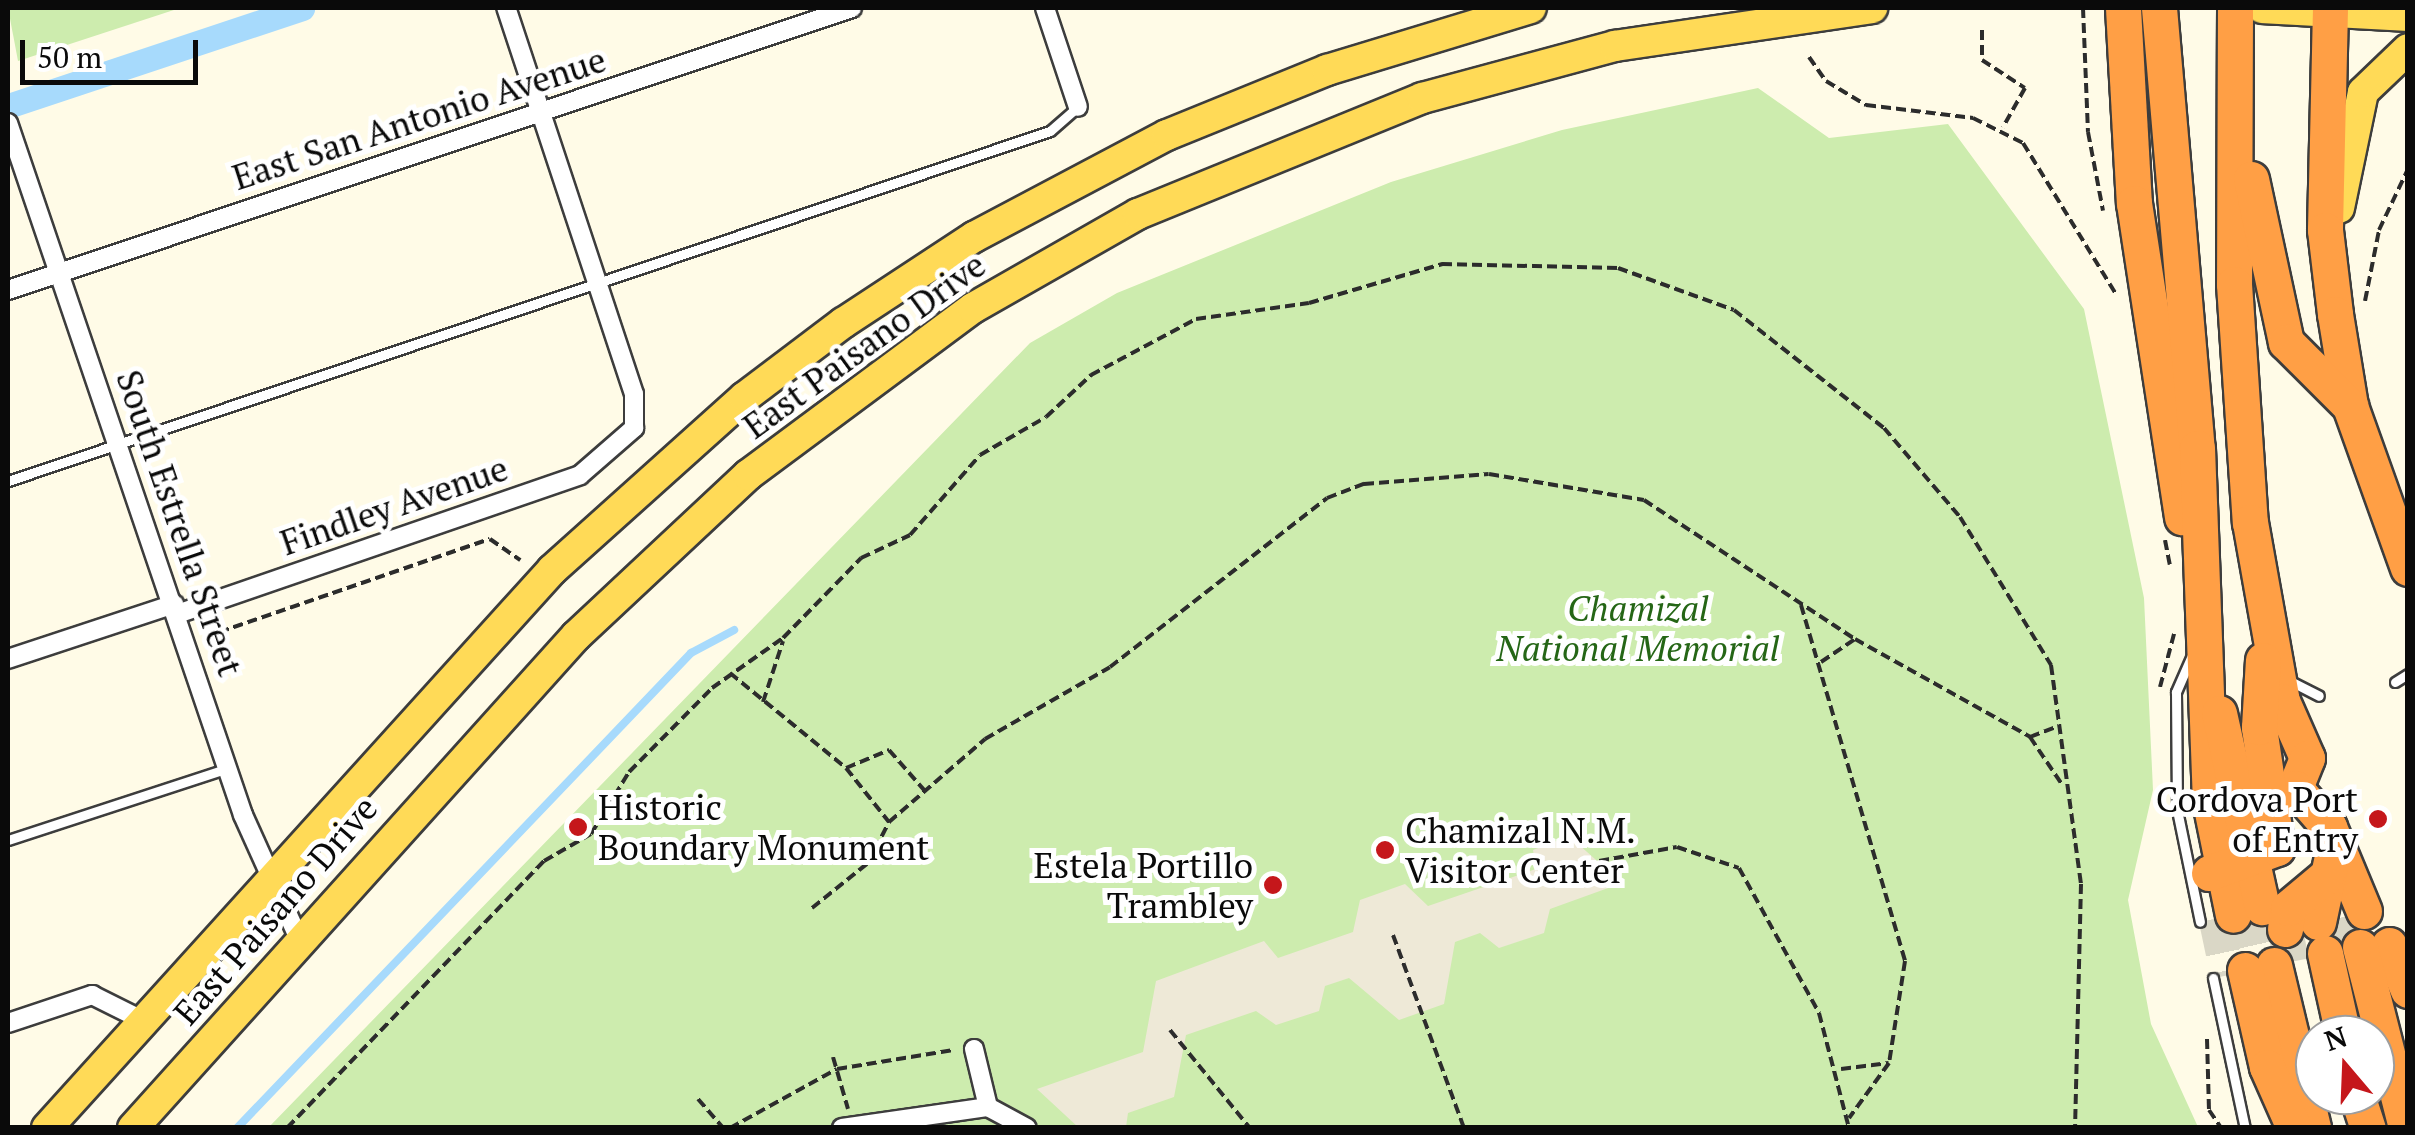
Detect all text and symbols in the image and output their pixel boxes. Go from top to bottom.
scale bar [25,20,202,82]
text: 50 m [37,37,102,77]
street label: East San Antonio Avenue [226,38,612,198]
street label: East Paisano Drive [735,243,993,447]
street label: South Estrella Street [108,365,252,681]
street label: Findley Avenue [275,446,513,564]
park label: Chamizal National Memorial [1497,587,1779,669]
place label: Cordova Port of Entry [2156,778,2358,860]
place label: Historic Boundary Monument [598,786,929,868]
street label: East Paisano Drive [164,787,386,1033]
marker: Cordova Port of Entry [2367,808,2389,830]
place label: Chamizal N.M. Visitor Center [1405,809,1636,891]
marker: Historic Boundary Monument [567,816,589,838]
marker: Chamizal N.M. Visitor Center [1374,839,1396,861]
place label: Estela Portillo Trambley [1034,844,1253,926]
marker: Estela Portillo Trambley [1262,874,1284,896]
north arrow [2295,1015,2395,1115]
text: N [2320,1017,2352,1059]

